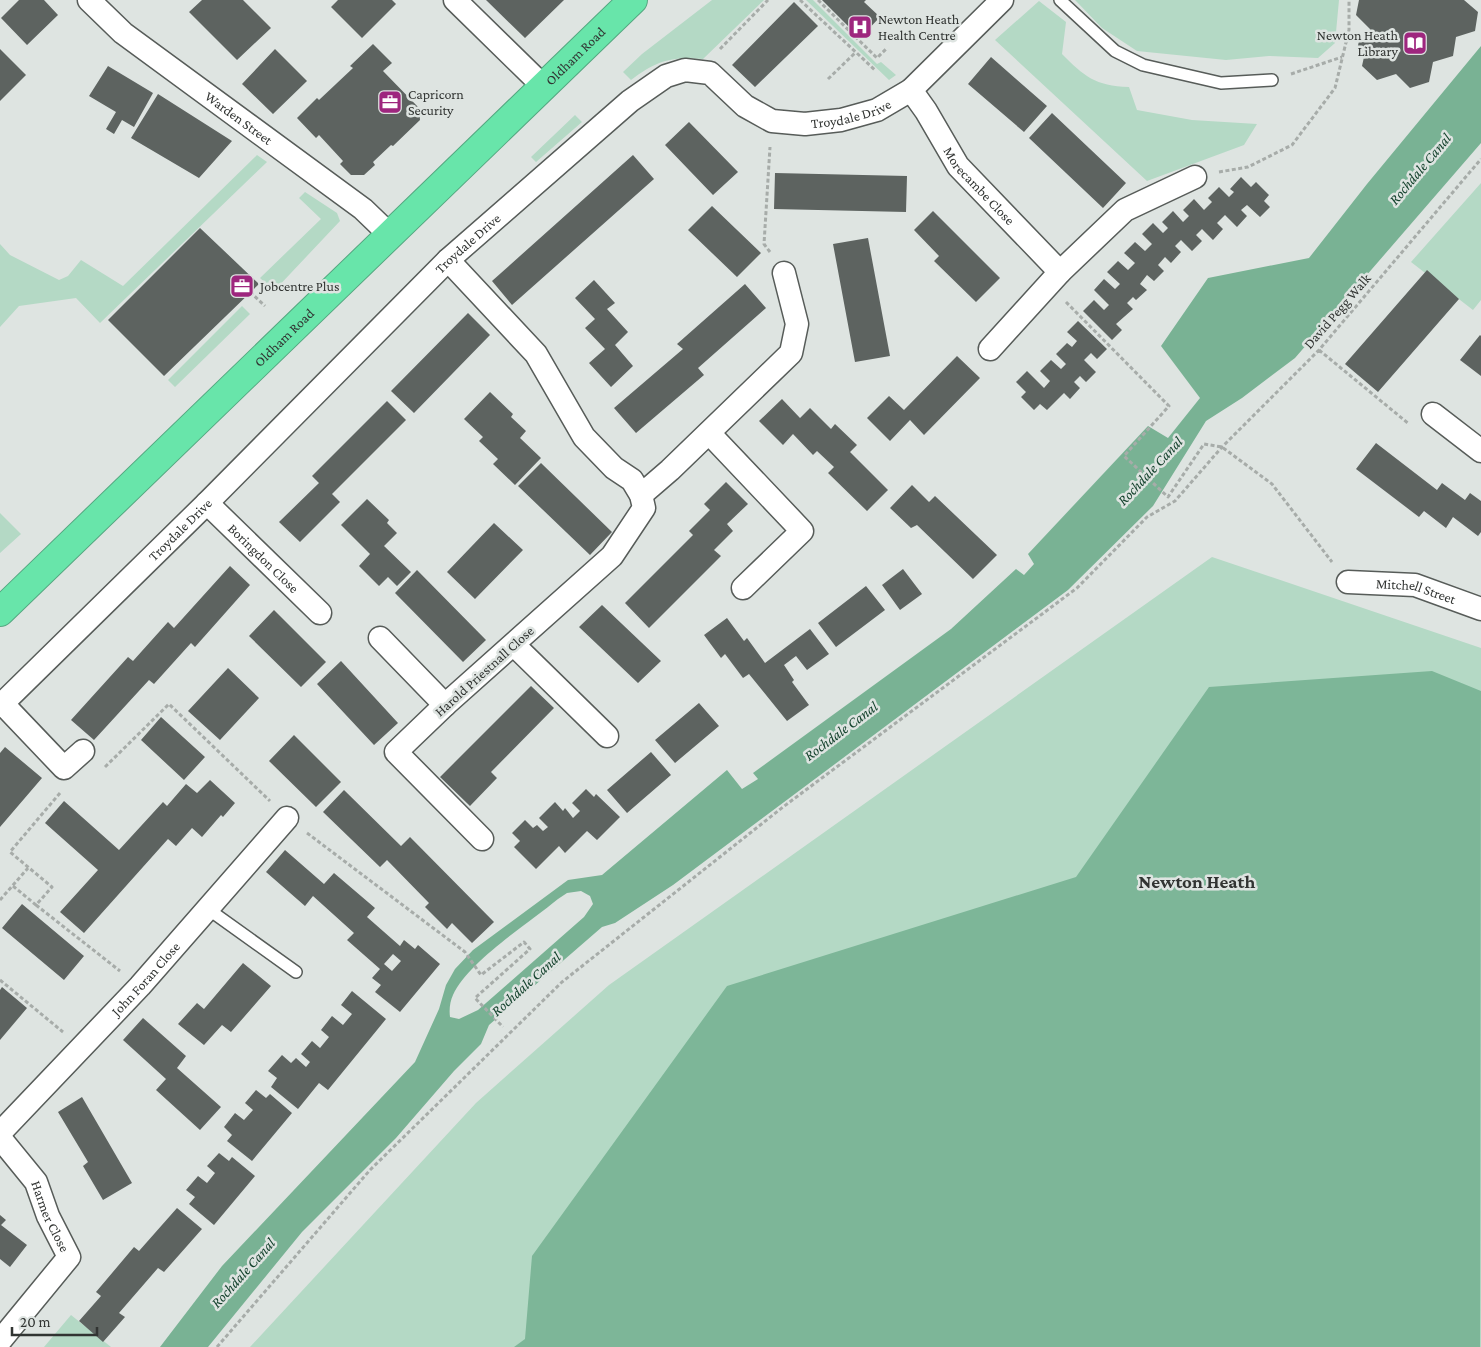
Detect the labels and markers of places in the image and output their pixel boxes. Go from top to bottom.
place label: Newton Heath Health Centre [878,11,960,43]
hospital icon: Newton Heath Health Centre [847,14,873,40]
place label: Newton Heath Library [1317,27,1399,59]
library icon: Newton Heath Library [1402,30,1428,56]
place label: Capricorn Security [408,86,464,118]
office icon: Capricorn Security [377,89,403,115]
office icon: Jobcentre Plus [229,273,255,299]
place label: Jobcentre Plus [258,278,339,294]

